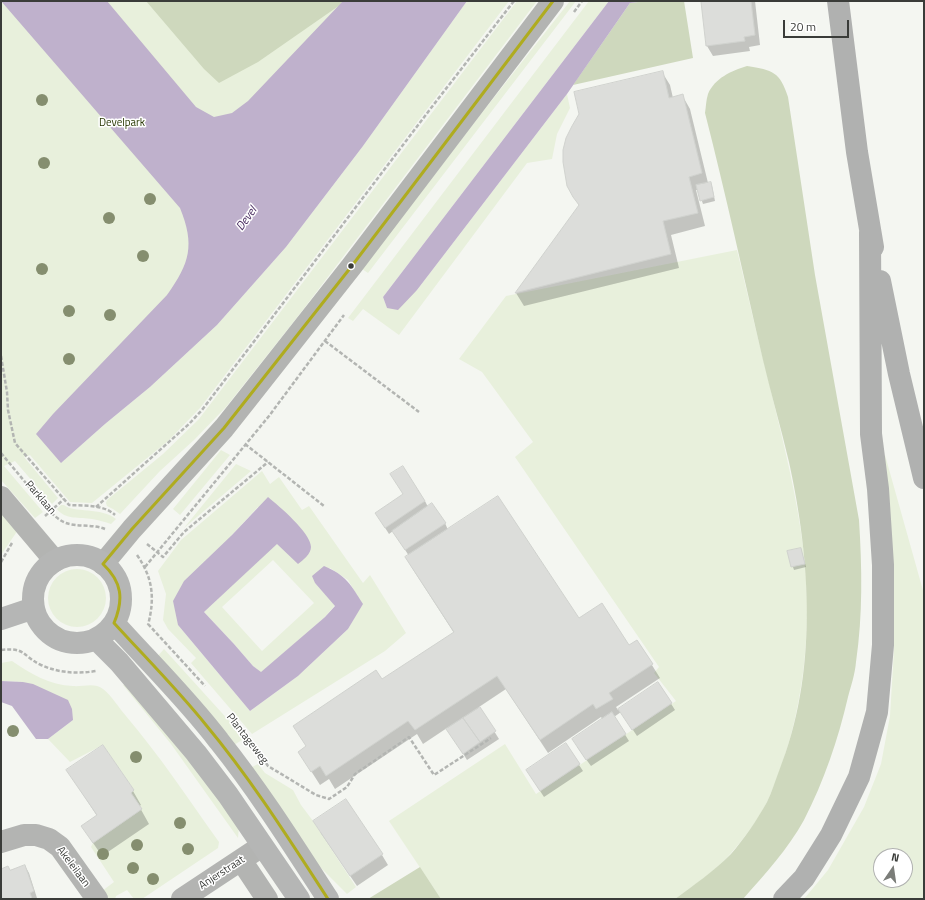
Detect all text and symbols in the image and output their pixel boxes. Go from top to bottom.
scale bar [785,12,851,38]
text: 20 m [790,17,816,36]
park label: Develpark [99,116,145,130]
water label: Devel [233,204,261,234]
unlabelled marker [346,261,356,271]
street label: Parklaan [22,478,58,518]
street label: Plantageweg [223,711,271,767]
street label: Akeleilaan [54,844,92,890]
north arrow [873,848,913,888]
text: N [890,849,901,866]
street label: Anjerstraat [197,853,247,893]

